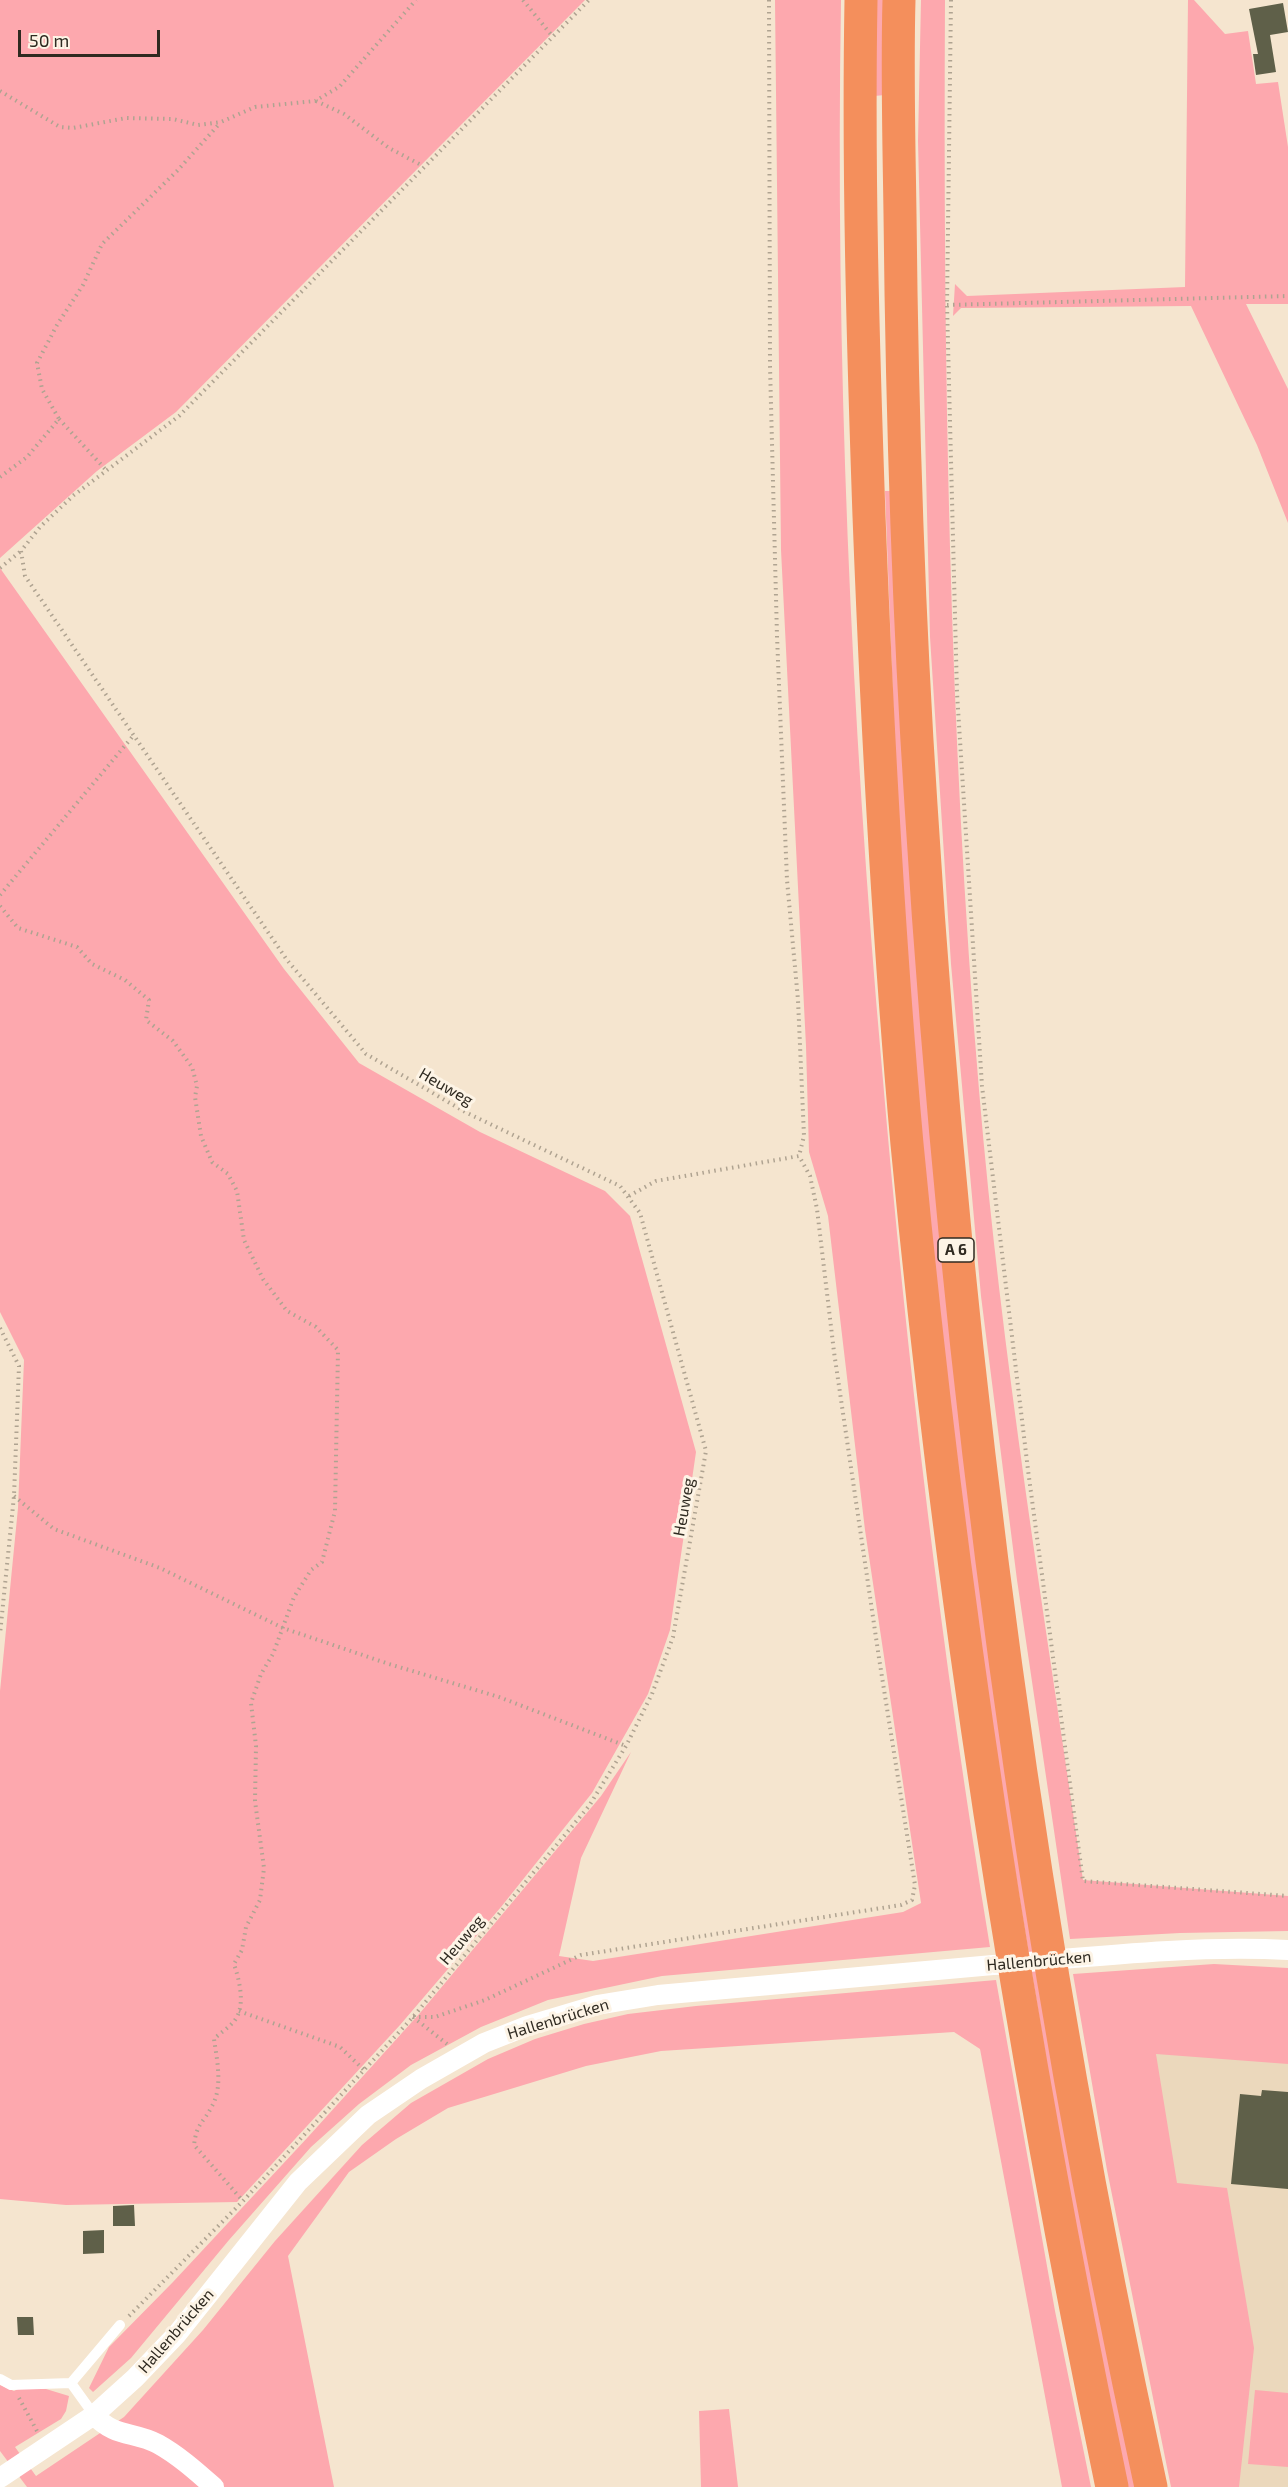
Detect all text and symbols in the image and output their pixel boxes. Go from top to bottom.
scale bar [21,18,164,56]
text: 50 m [29,29,69,51]
street label: Heuweg [416,1064,476,1110]
road number: A 6 [938,1238,974,1262]
street label: Heuweg [669,1476,699,1538]
street label: Heuweg [436,1911,488,1969]
street label: Hallenbrücken [986,1947,1092,1975]
street label: Hallenbrücken [505,1994,611,2044]
street label: Hallenbrücken [134,2285,218,2377]

